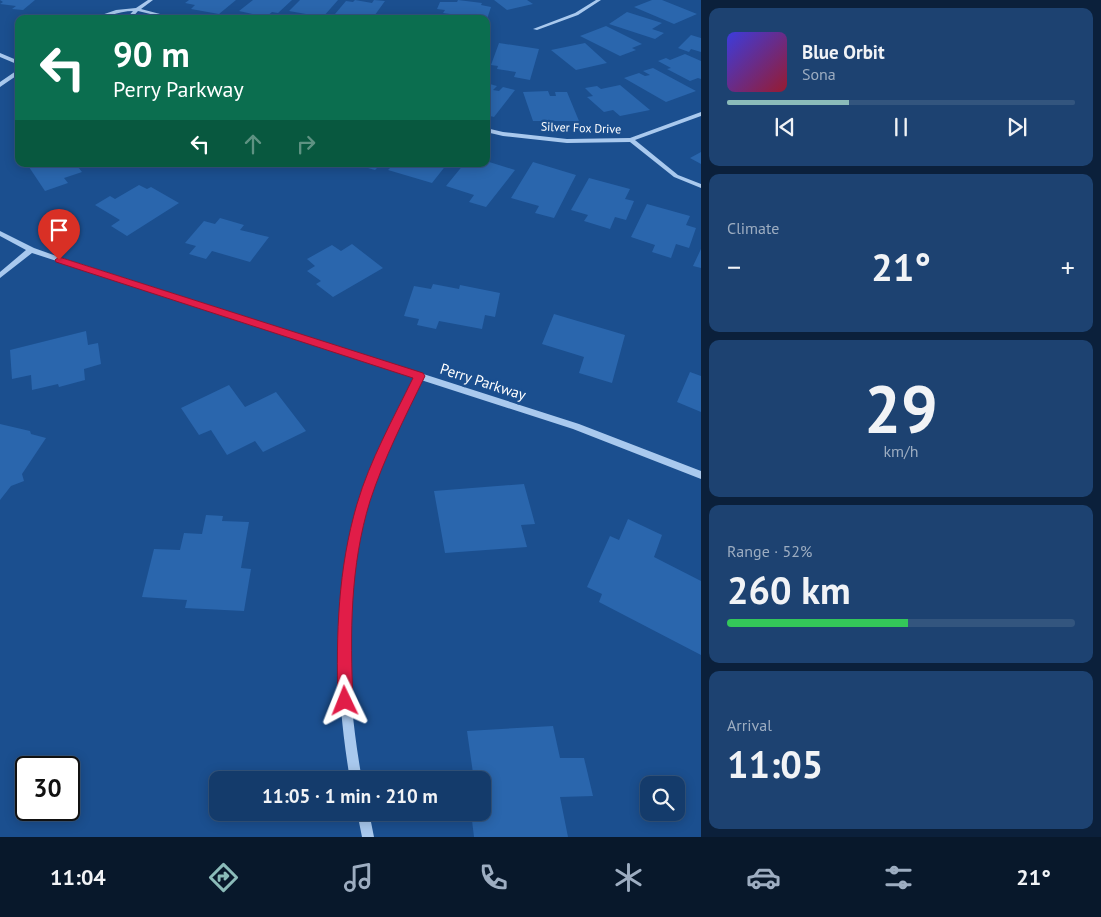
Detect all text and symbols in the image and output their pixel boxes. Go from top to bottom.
text: 90 m [113,31,190,77]
icon: left [30,35,95,100]
text: Blue Orbit [802,40,885,64]
text: Sona [802,64,836,84]
text: Perry Parkway [113,75,244,103]
icon: previous [771,113,799,141]
icon: pause [887,113,915,141]
icon: next [1003,113,1031,141]
street label: Silver Fox Drive [541,119,621,136]
icon: left [186,130,214,158]
icon: ahead [239,130,267,158]
icon: right [292,130,320,158]
pin [38,209,80,260]
icon: arrive [45,216,73,244]
text: Climate [727,218,779,238]
text: 21° [871,242,931,291]
text: − [727,248,741,285]
text: + [1061,248,1075,285]
street label: Perry Parkway [438,359,528,404]
text: 29 [864,366,938,450]
text: km/h [883,441,919,461]
text: Range · 52% [727,541,812,561]
text: 260 km [727,565,851,614]
position arrow [318,674,370,726]
text: Arrival [727,715,772,735]
text: 11:05 [727,739,823,788]
speed limit sign: 30 [15,756,80,821]
map controls [640,776,685,821]
button: search [640,776,685,821]
text: 11:05 · 1 min · 210 m [262,784,438,808]
icon: directions [206,860,241,895]
icon: music [341,860,376,895]
icon: phone [476,860,511,895]
icon: climate [611,860,646,895]
icon: car [746,860,781,895]
icon: filters [881,860,916,895]
text: 11:04 [50,863,106,891]
text: 21° [1016,863,1051,891]

